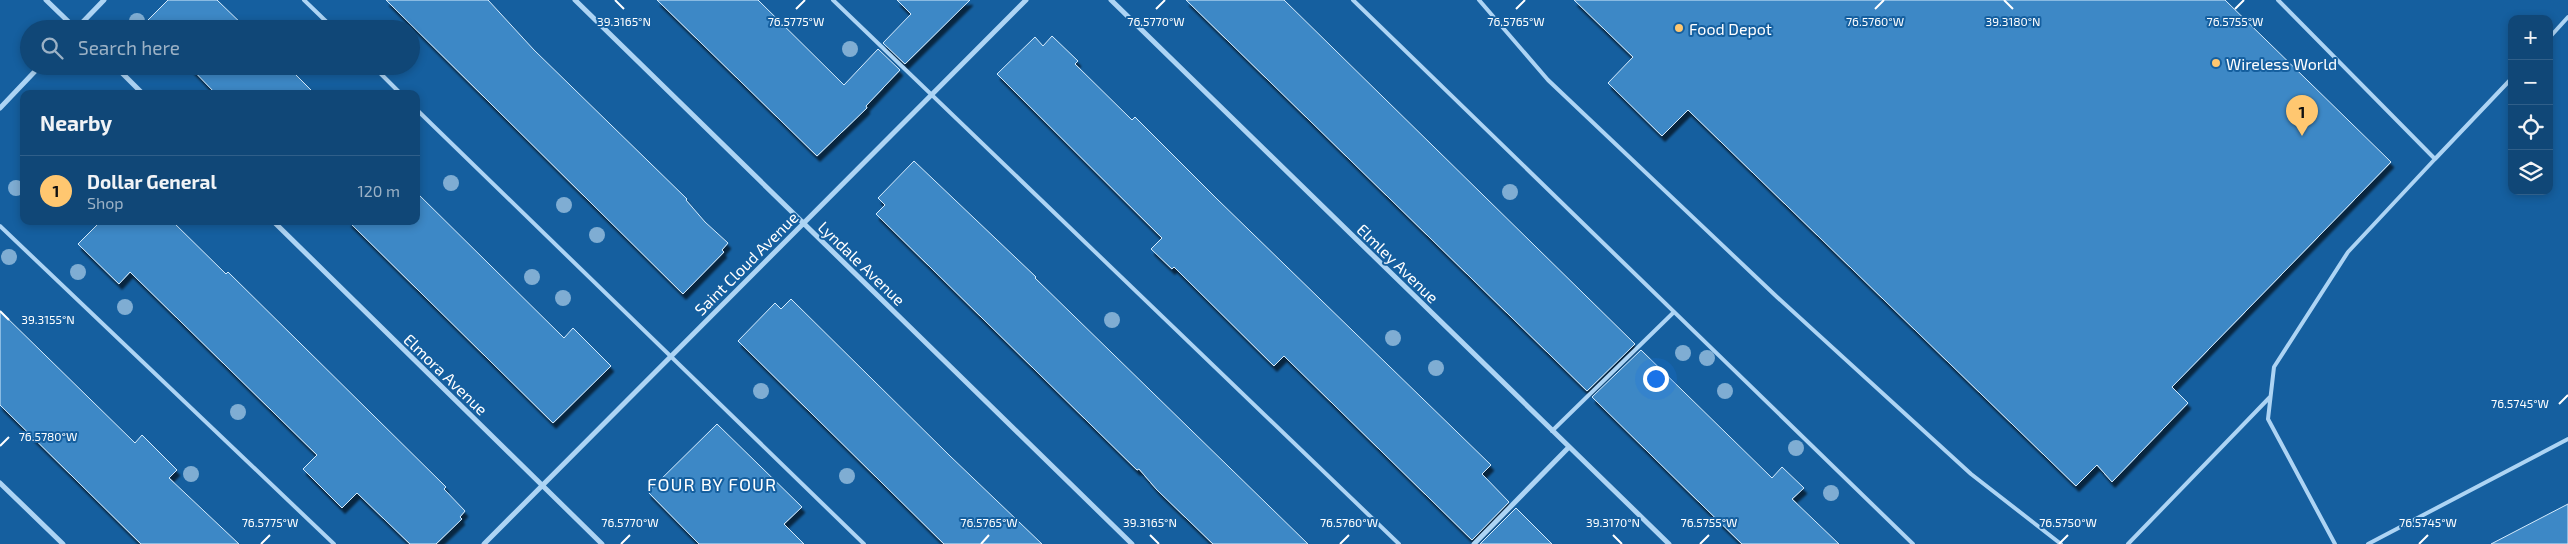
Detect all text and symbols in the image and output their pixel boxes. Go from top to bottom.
text: 39.3165°N [597,14,651,28]
text: 76.5775°W [768,14,824,28]
text: 76.5770°W [1127,14,1185,28]
text: 76.5765°W [1487,14,1545,28]
text: 76.5760°W [1846,14,1904,28]
text: 39.3180°N [1985,14,2041,28]
text: 76.5755°W [2207,14,2263,28]
map controls [2508,15,2553,195]
button: + [2508,15,2553,60]
place label: Food Depot [1689,19,1772,38]
search box [20,20,420,75]
marker: Food Depot [1673,22,1685,34]
icon: search [38,34,66,62]
text: Search here [78,36,180,59]
place label: Wireless World [2226,54,2337,73]
marker: Wireless World [2210,57,2222,69]
button: − [2508,60,2553,105]
pin: 1 [2286,95,2318,136]
button: locate [2508,105,2553,150]
text: Nearby [40,110,112,135]
button: layers [2508,150,2553,195]
text: Dollar General [87,170,217,193]
text: 1 [53,181,59,200]
text: 120 m [357,181,400,200]
text: Shop [87,193,124,212]
street label: Saint Cloud Avenue [690,207,802,319]
street label: Lyndale Avenue [815,217,909,309]
street label: Elmley Avenue [1353,219,1443,307]
text: 39.3155°N [21,312,75,326]
street label: Elmora Avenue [400,329,492,419]
your location [1643,366,1669,392]
text: 76.5745°W [2491,396,2549,410]
text: 76.5780°W [19,429,77,443]
district label: FOUR BY FOUR [647,473,777,495]
text: 76.5775°W [242,515,298,529]
text: 76.5770°W [601,515,659,529]
text: 76.5765°W [960,515,1018,529]
text: 39.3165°N [1123,515,1177,529]
text: 76.5760°W [1320,515,1378,529]
text: 39.3170°N [1586,515,1640,529]
text: 76.5755°W [1681,515,1737,529]
text: 76.5750°W [2039,515,2097,529]
text: 76.5745°W [2399,515,2457,529]

